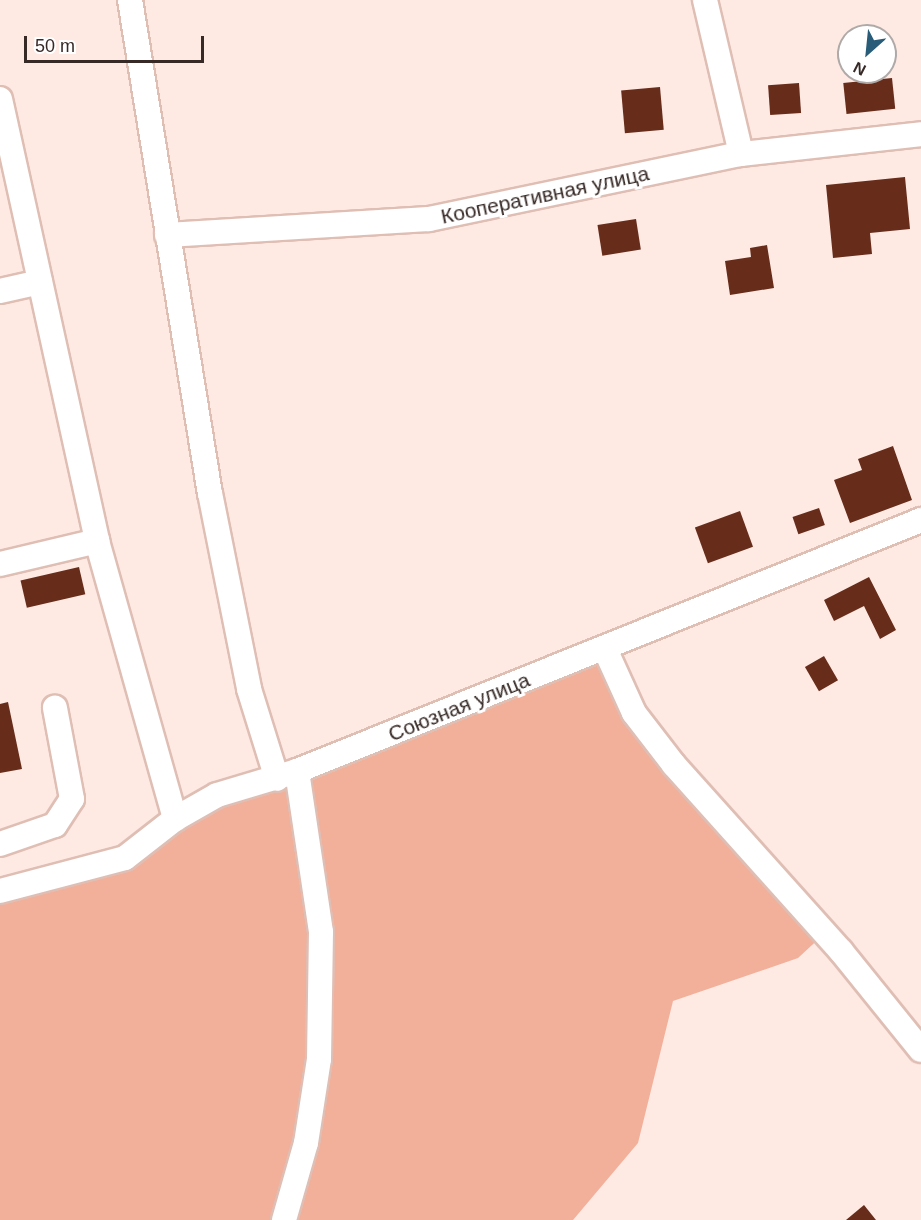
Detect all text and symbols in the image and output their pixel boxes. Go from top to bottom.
scale bar [27,24,207,62]
north arrow [837,24,897,84]
text: 50 m [35,36,75,56]
text: N [850,59,869,79]
street label: Кооперативная улица [439,161,651,229]
street label: Союзная улица [385,667,533,747]

